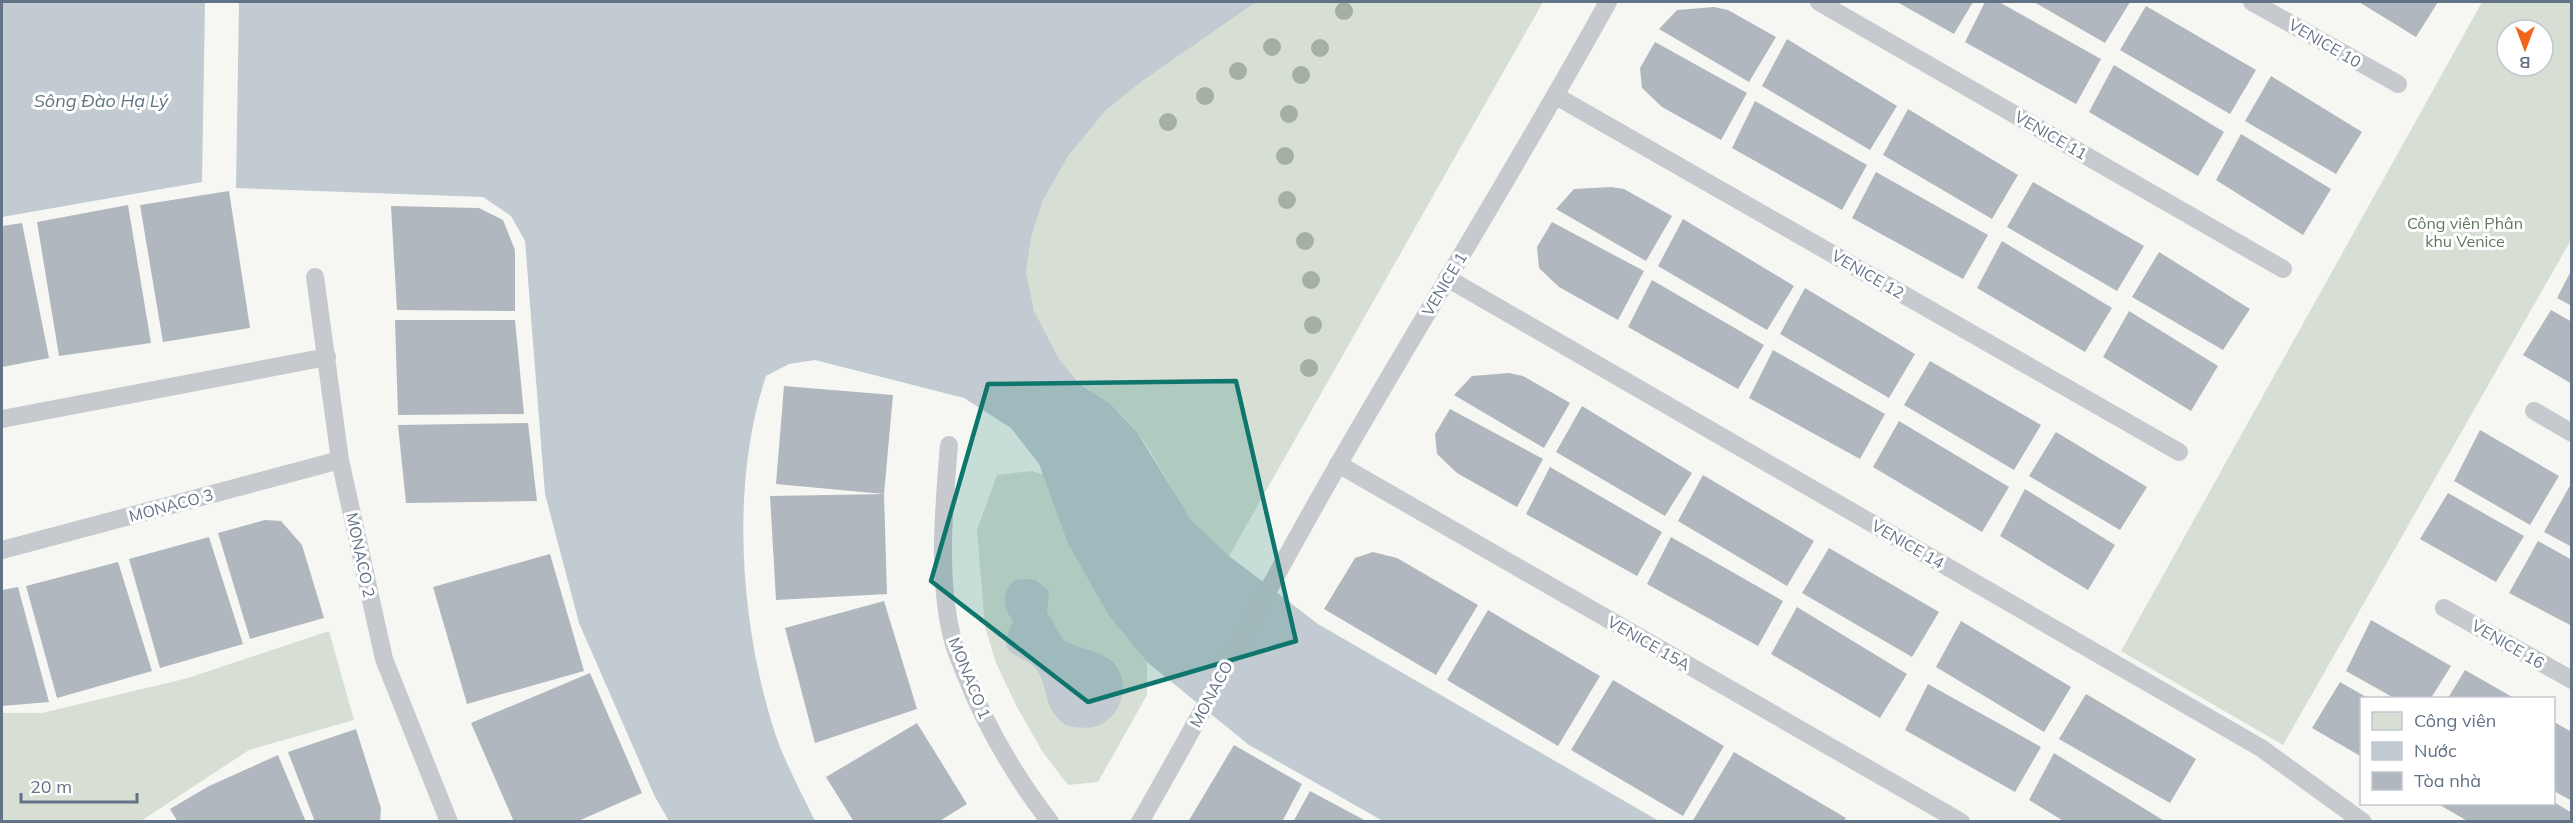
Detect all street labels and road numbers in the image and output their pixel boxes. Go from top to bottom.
street label: VENICE 10 [2285,14,2365,72]
street label: VENICE 11 [2011,106,2091,164]
street label: VENICE 12 [1828,245,1908,303]
street label: VENICE 1 [1417,249,1471,319]
street label: MONACO 3 [127,484,215,526]
street label: MONACO 2 [342,511,380,599]
street label: VENICE 14 [1868,515,1948,573]
street label: VENICE 15A [1604,611,1694,675]
street label: VENICE 16 [2468,615,2548,673]
street label: MONACO 1 [945,634,995,722]
street label: MONACO [1185,657,1237,731]

